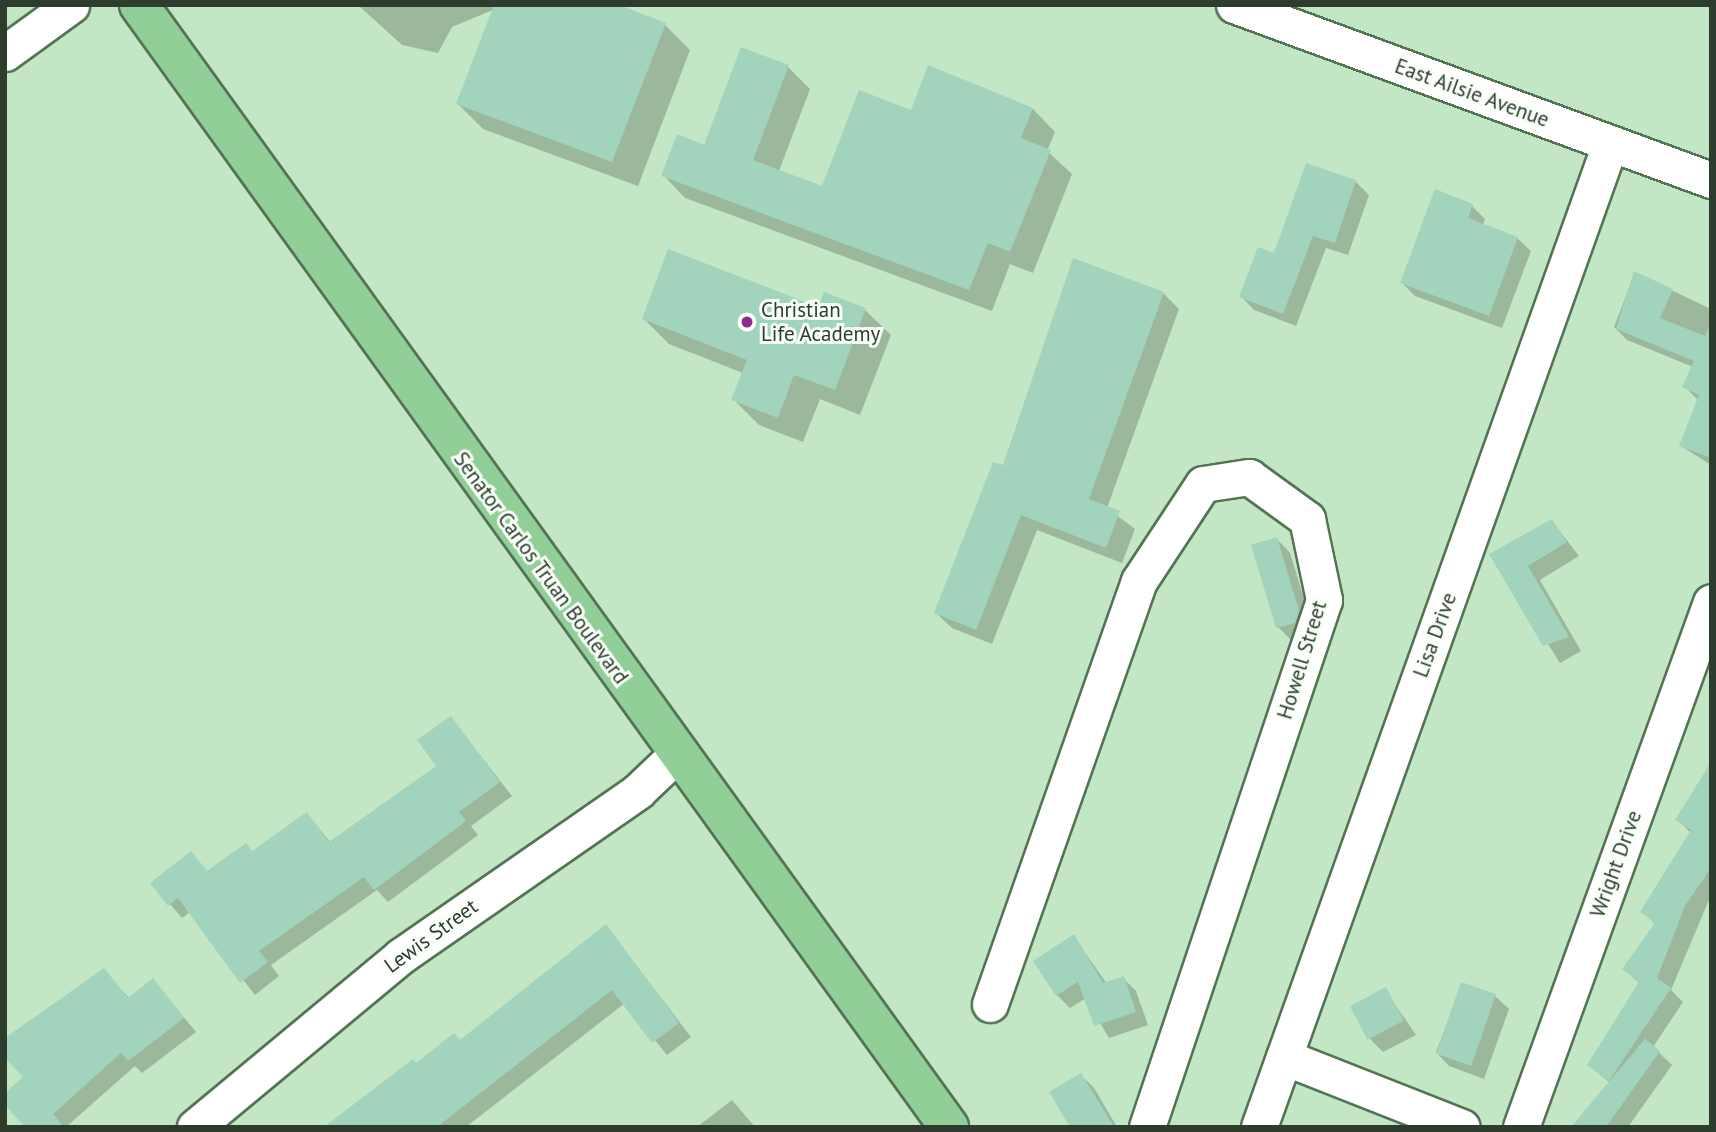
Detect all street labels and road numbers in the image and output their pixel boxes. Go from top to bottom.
street label: East Ailsie Avenue [1391,53,1553,133]
street label: Senator Carlos Truan Boulevard [448,447,634,689]
street label: Lisa Drive [1408,589,1462,681]
street label: Howell Street [1272,598,1332,722]
street label: Wright Drive [1585,807,1647,921]
street label: Lewis Street [379,894,483,978]

